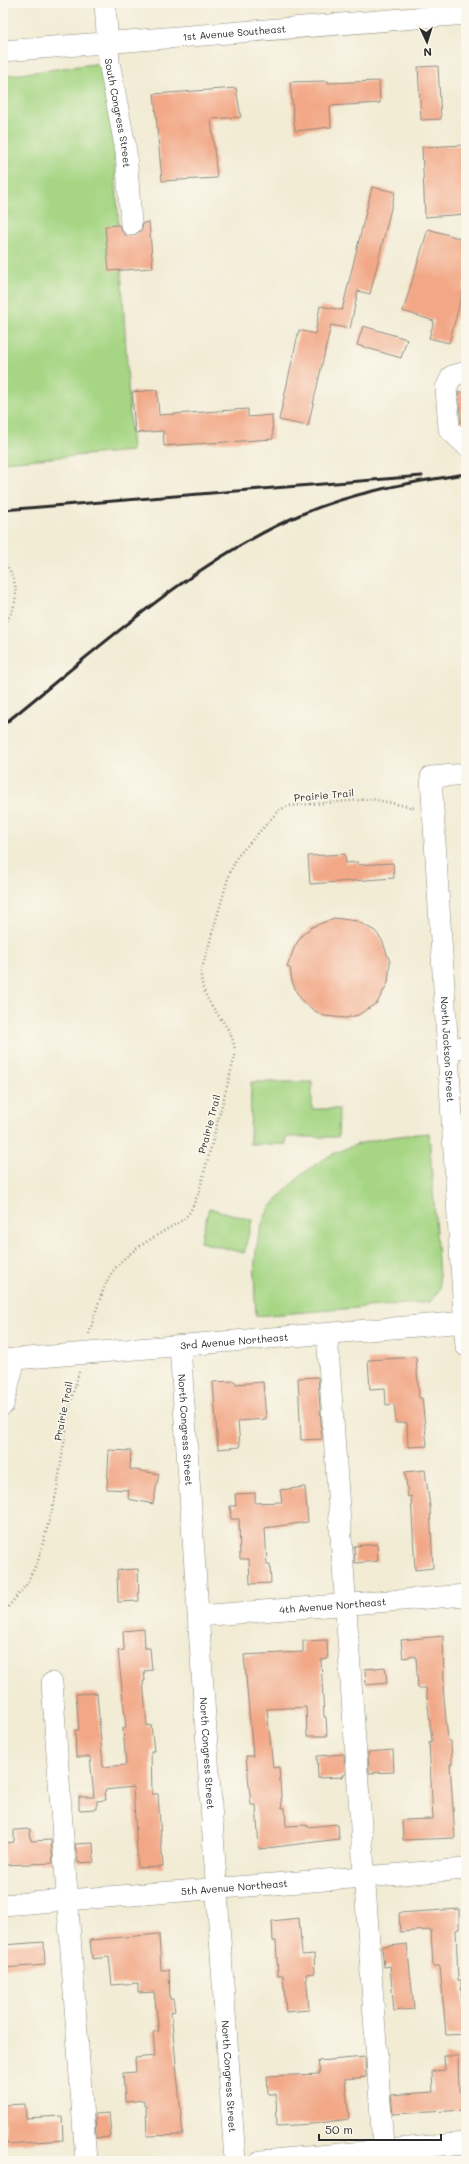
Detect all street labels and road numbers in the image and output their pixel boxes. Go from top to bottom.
street label: 1st Avenue Southeast [182,21,286,44]
street label: South Congress Street [102,58,134,168]
street label: Prairie Trail [293,785,355,805]
street label: North Jackson Street [438,996,458,1103]
street label: Prairie Trail [194,1093,224,1155]
street label: 3rd Avenue Northeast [180,1330,289,1352]
street label: North Congress Street [175,1373,196,1486]
street label: Prairie Trail [50,1380,76,1442]
street label: 4th Avenue Northeast [279,1594,387,1617]
street label: North Congress Street [197,1697,218,1809]
street label: 5th Avenue Northeast [180,1876,288,1898]
street label: North Congress Street [219,2020,240,2133]

